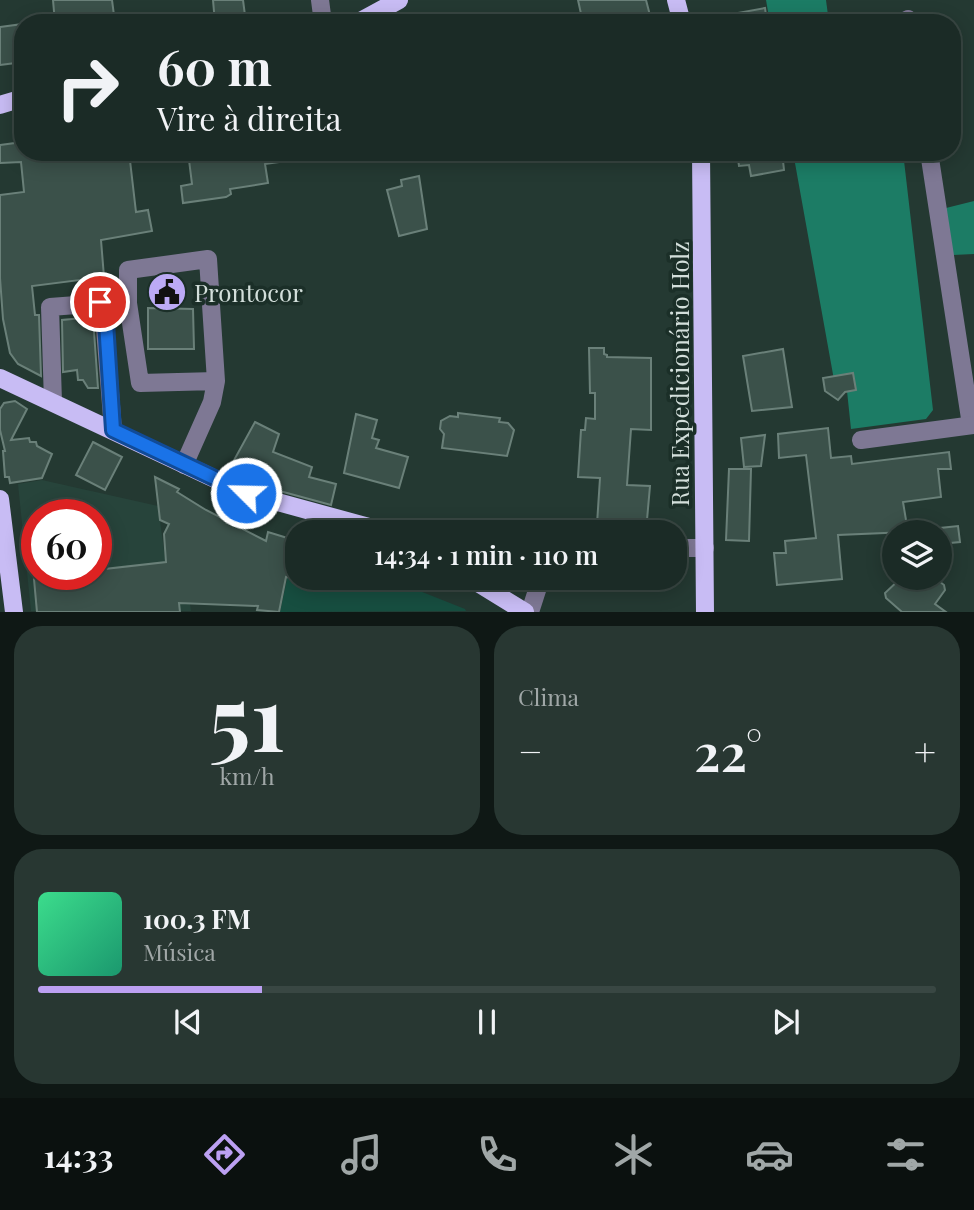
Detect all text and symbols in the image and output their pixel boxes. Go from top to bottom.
text: 60 m [157,33,272,98]
icon: right [42,42,133,133]
text: Vire à direita [157,96,341,139]
street label: Rua Expedicionário Holz [663,241,695,507]
public building icon: Prontocor [146,271,188,313]
pin [70,272,130,332]
place label: Prontocor [194,276,303,308]
icon: arrive [81,283,119,321]
position arrow [209,456,283,530]
speed limit sign: 60 [21,499,112,590]
map controls [882,520,952,590]
button: layers [882,520,952,590]
text: 14:34 · 1 min · 110 m [374,537,598,572]
text: 51 [209,654,285,775]
text: Clima [518,681,579,712]
text: 22° [694,716,762,785]
text: − [518,725,543,776]
text: + [914,725,936,776]
text: km/h [219,760,275,791]
text: 100.3 FM [143,901,251,936]
text: Música [143,936,216,967]
icon: previous [169,1003,207,1041]
icon: pause [468,1003,506,1041]
icon: next [767,1003,805,1041]
icon: directions [200,1130,249,1179]
icon: music [337,1130,386,1179]
icon: phone [473,1130,522,1179]
icon: climate [609,1130,658,1179]
icon: car [745,1130,794,1179]
icon: filters [881,1130,930,1179]
text: 14:33 [44,1133,113,1176]

